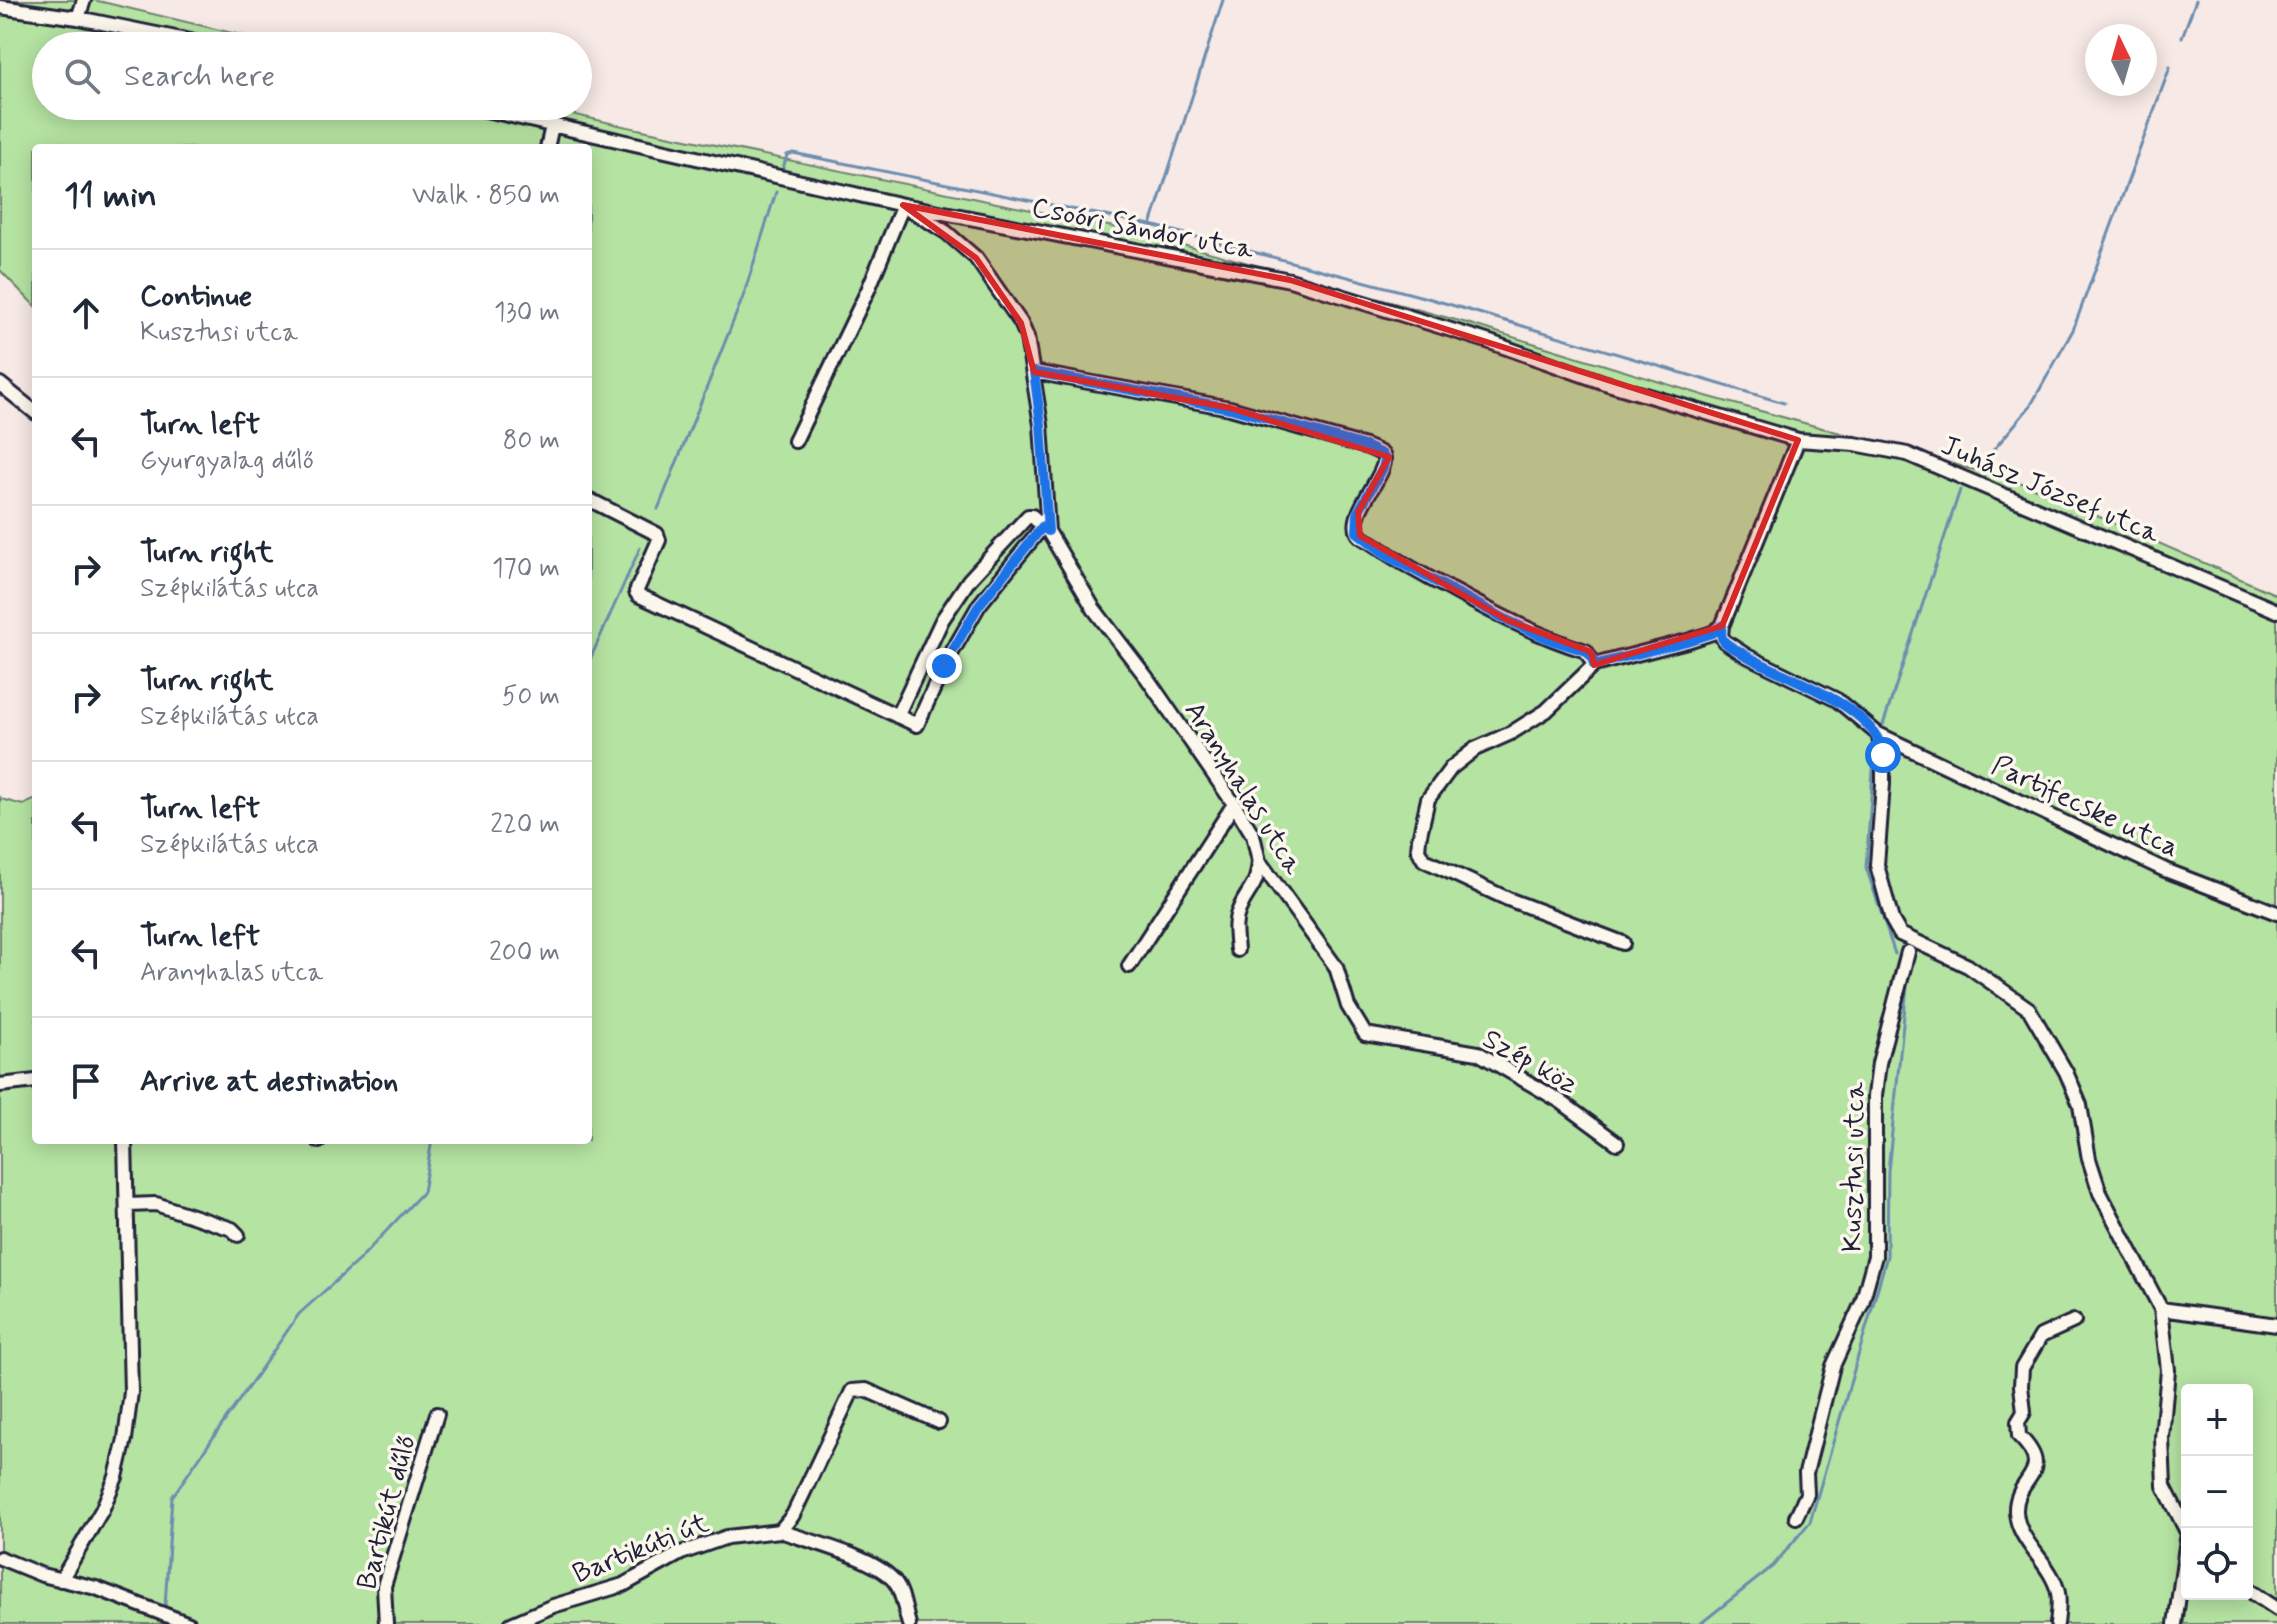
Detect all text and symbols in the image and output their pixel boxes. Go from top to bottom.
north arrow [2085,24,2157,96]
search box [32,32,592,120]
icon: search [60,54,104,98]
text: Search here [124,57,275,96]
text: 11 min [64,174,157,219]
text: Walk · 850 m [412,179,560,213]
street label: Csoóri Sándor utca [1028,190,1257,269]
text: Continue [140,277,252,316]
icon: ahead [64,291,108,335]
text: 130 m [494,296,560,330]
text: Kusztusi utca [140,316,298,350]
text: Turn left [140,405,260,444]
icon: left [64,419,108,463]
text: 80 m [503,424,560,458]
street label: Juhász József utca [1935,428,2165,553]
text: Gyurgyalag dűlő [140,444,314,478]
text: Turn right [140,533,273,572]
icon: right [64,547,108,591]
text: 170 m [492,552,560,586]
text: Szépkilátás utca [140,572,319,606]
route end [926,648,962,684]
text: Turn right [140,661,273,700]
icon: right [64,675,108,719]
text: 50 m [502,680,560,714]
street label: Aranyhalas utca [1175,695,1311,882]
text: Szépkilátás utca [140,700,319,734]
route start [1865,737,1901,773]
street label: Partifecske utca [1985,748,2184,867]
text: Turn left [140,789,260,828]
icon: left [64,803,108,847]
text: 220 m [490,808,560,842]
text: Szépkilátás utca [140,828,319,862]
text: Turn left [140,917,260,956]
icon: left [64,931,108,975]
text: 200 m [489,936,560,970]
text: Aranyhalas utca [140,956,323,990]
street label: Szép köz [1476,1021,1584,1103]
icon: arrive [64,1059,108,1103]
text: Arrive at destination [140,1062,398,1101]
street label: Kusztusi utca [1835,1082,1874,1252]
map controls [2181,1384,2253,1600]
button: + [2181,1384,2253,1456]
street label: Bartikút dűlő [349,1431,426,1594]
button: − [2181,1456,2253,1528]
street label: Bartikúti út [568,1505,715,1593]
button: locate [2181,1528,2253,1600]

